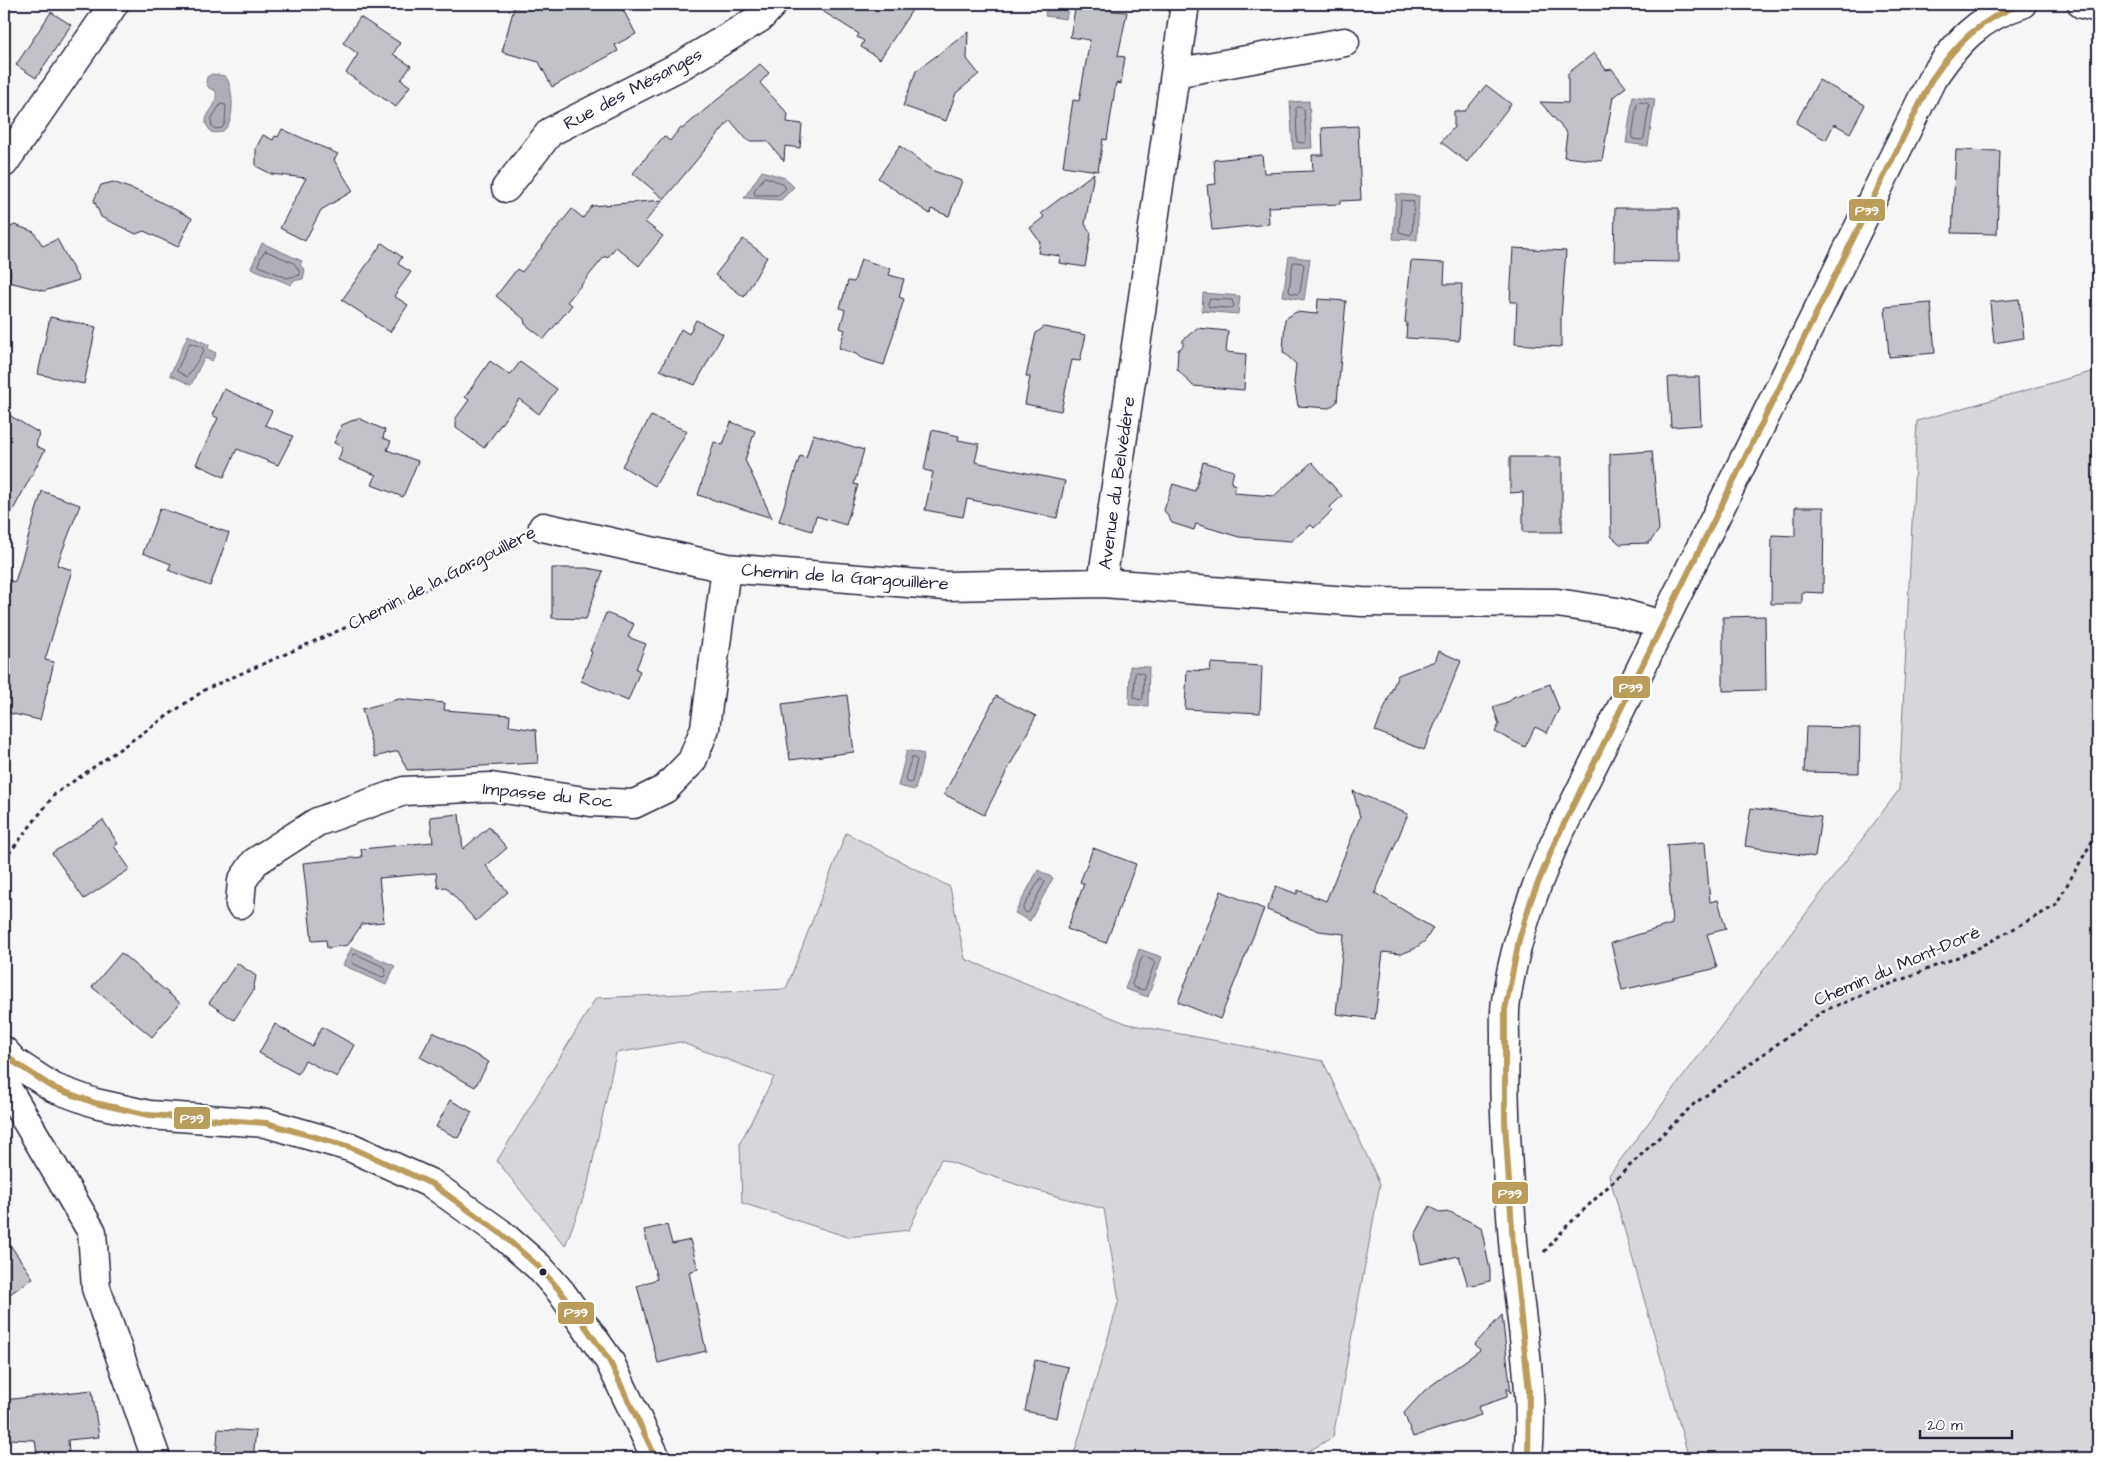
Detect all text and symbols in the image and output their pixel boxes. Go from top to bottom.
street label: Rue des Mésanges [559,42,707,137]
line badge: P39 [1848,198,1886,222]
text: P39 [1855,201,1879,221]
street label: Avenue du Belvédère [1092,395,1142,571]
street label: Chemin de la Gargouillère [344,520,541,637]
street label: Chemin de la Gargouillère [741,557,950,598]
line badge: P39 [1612,675,1651,699]
text: P39 [1619,678,1643,698]
street label: Impasse du Roc [482,776,614,814]
street label: Chemin du Mont-Doré [1810,920,1984,1012]
line badge: P39 [173,1106,211,1130]
text: P39 [180,1109,204,1129]
line badge: P39 [1491,1181,1529,1205]
text: P39 [1498,1184,1522,1204]
unlabelled marker [538,1267,548,1277]
line badge: P39 [557,1301,595,1325]
text: P39 [564,1303,588,1323]
scale bar [1920,1407,2012,1439]
text: 20 m [1927,1415,1963,1436]

